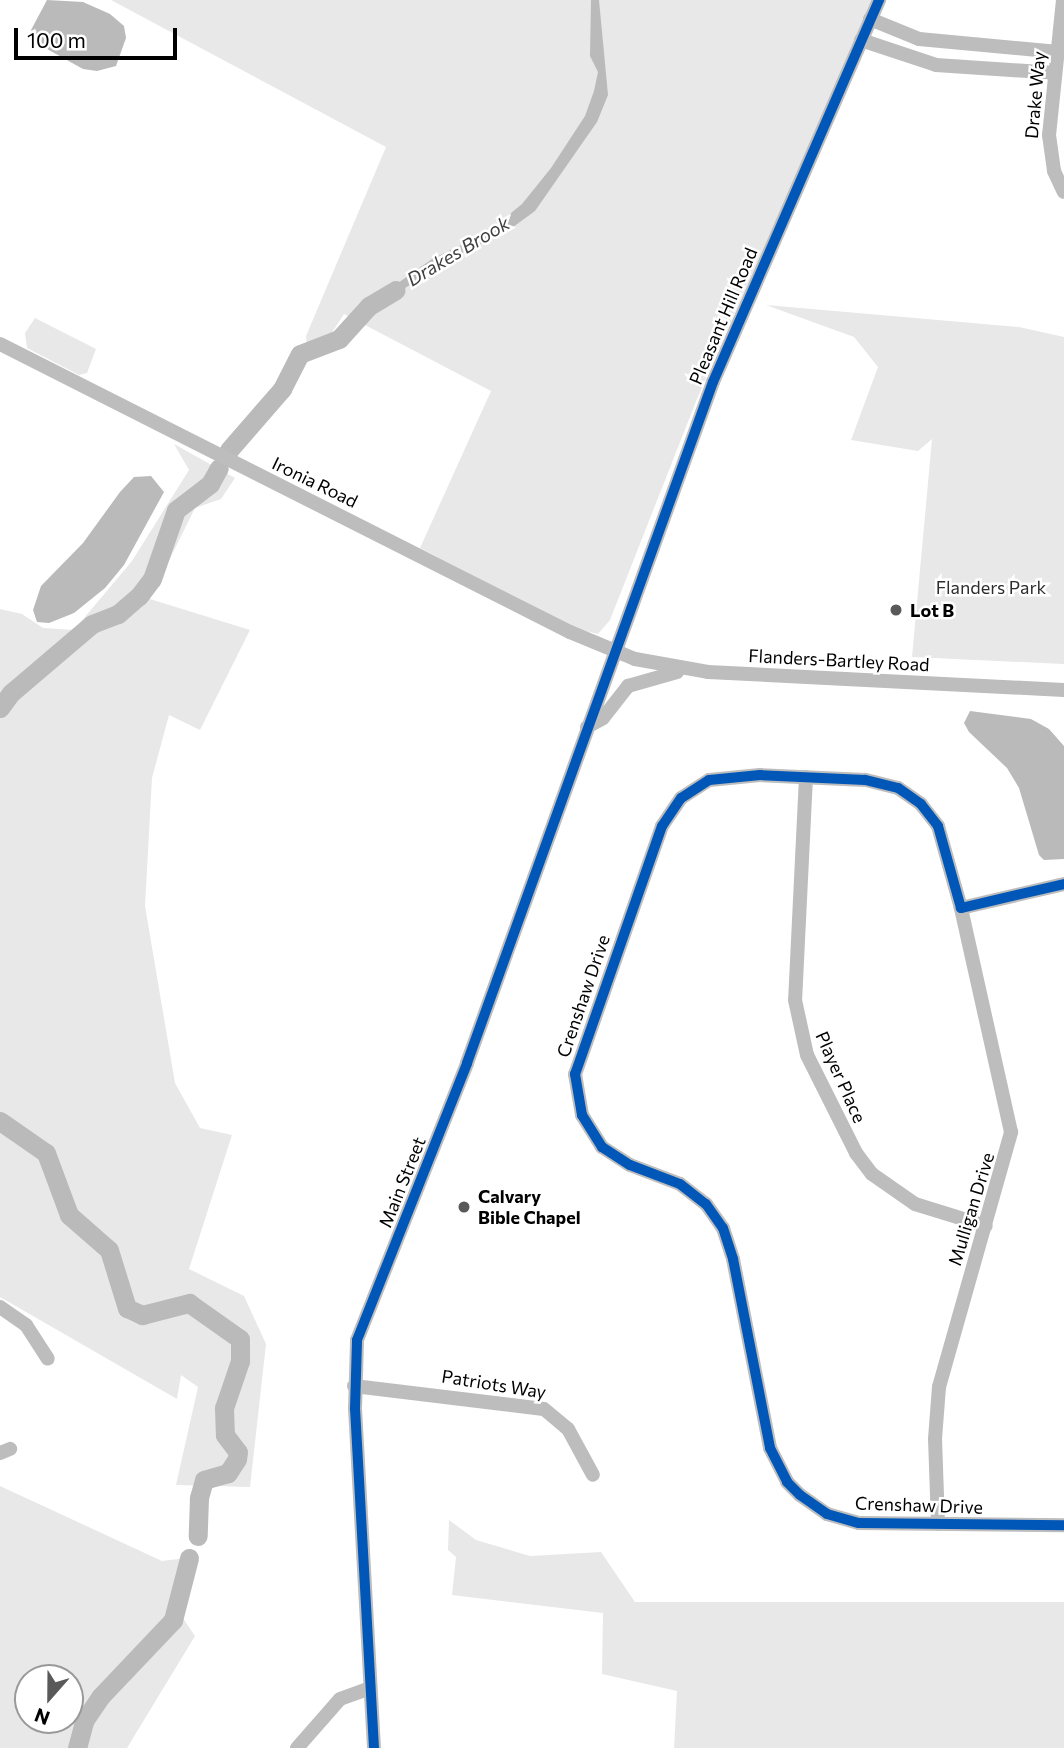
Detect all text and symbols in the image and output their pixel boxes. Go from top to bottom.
scale bar [18,14,180,58]
text: 100 m [27,27,86,52]
street label: Drake Way [1020,50,1050,140]
water label: Drakes Brook [402,211,514,291]
street label: Pleasant Hill Road [684,244,762,388]
street label: Ironia Road [269,452,361,512]
park label: Flanders Park [936,576,1046,598]
place label: Lot B [910,599,954,621]
marker: Lot B [888,602,904,618]
street label: Flanders-Bartley Road [748,644,930,676]
street label: Crenshaw Drive [552,932,614,1060]
street label: Player Place [811,1028,871,1126]
street label: Main Street [374,1134,430,1230]
street label: Mulligan Drive [944,1150,998,1268]
place label: Calvary Bible Chapel [478,1186,581,1228]
marker: Calvary Bible Chapel [456,1199,472,1215]
street label: Patriots Way [440,1365,548,1403]
street label: Crenshaw Drive [855,1492,983,1518]
north arrow [14,1664,84,1734]
text: N [31,1704,53,1731]

